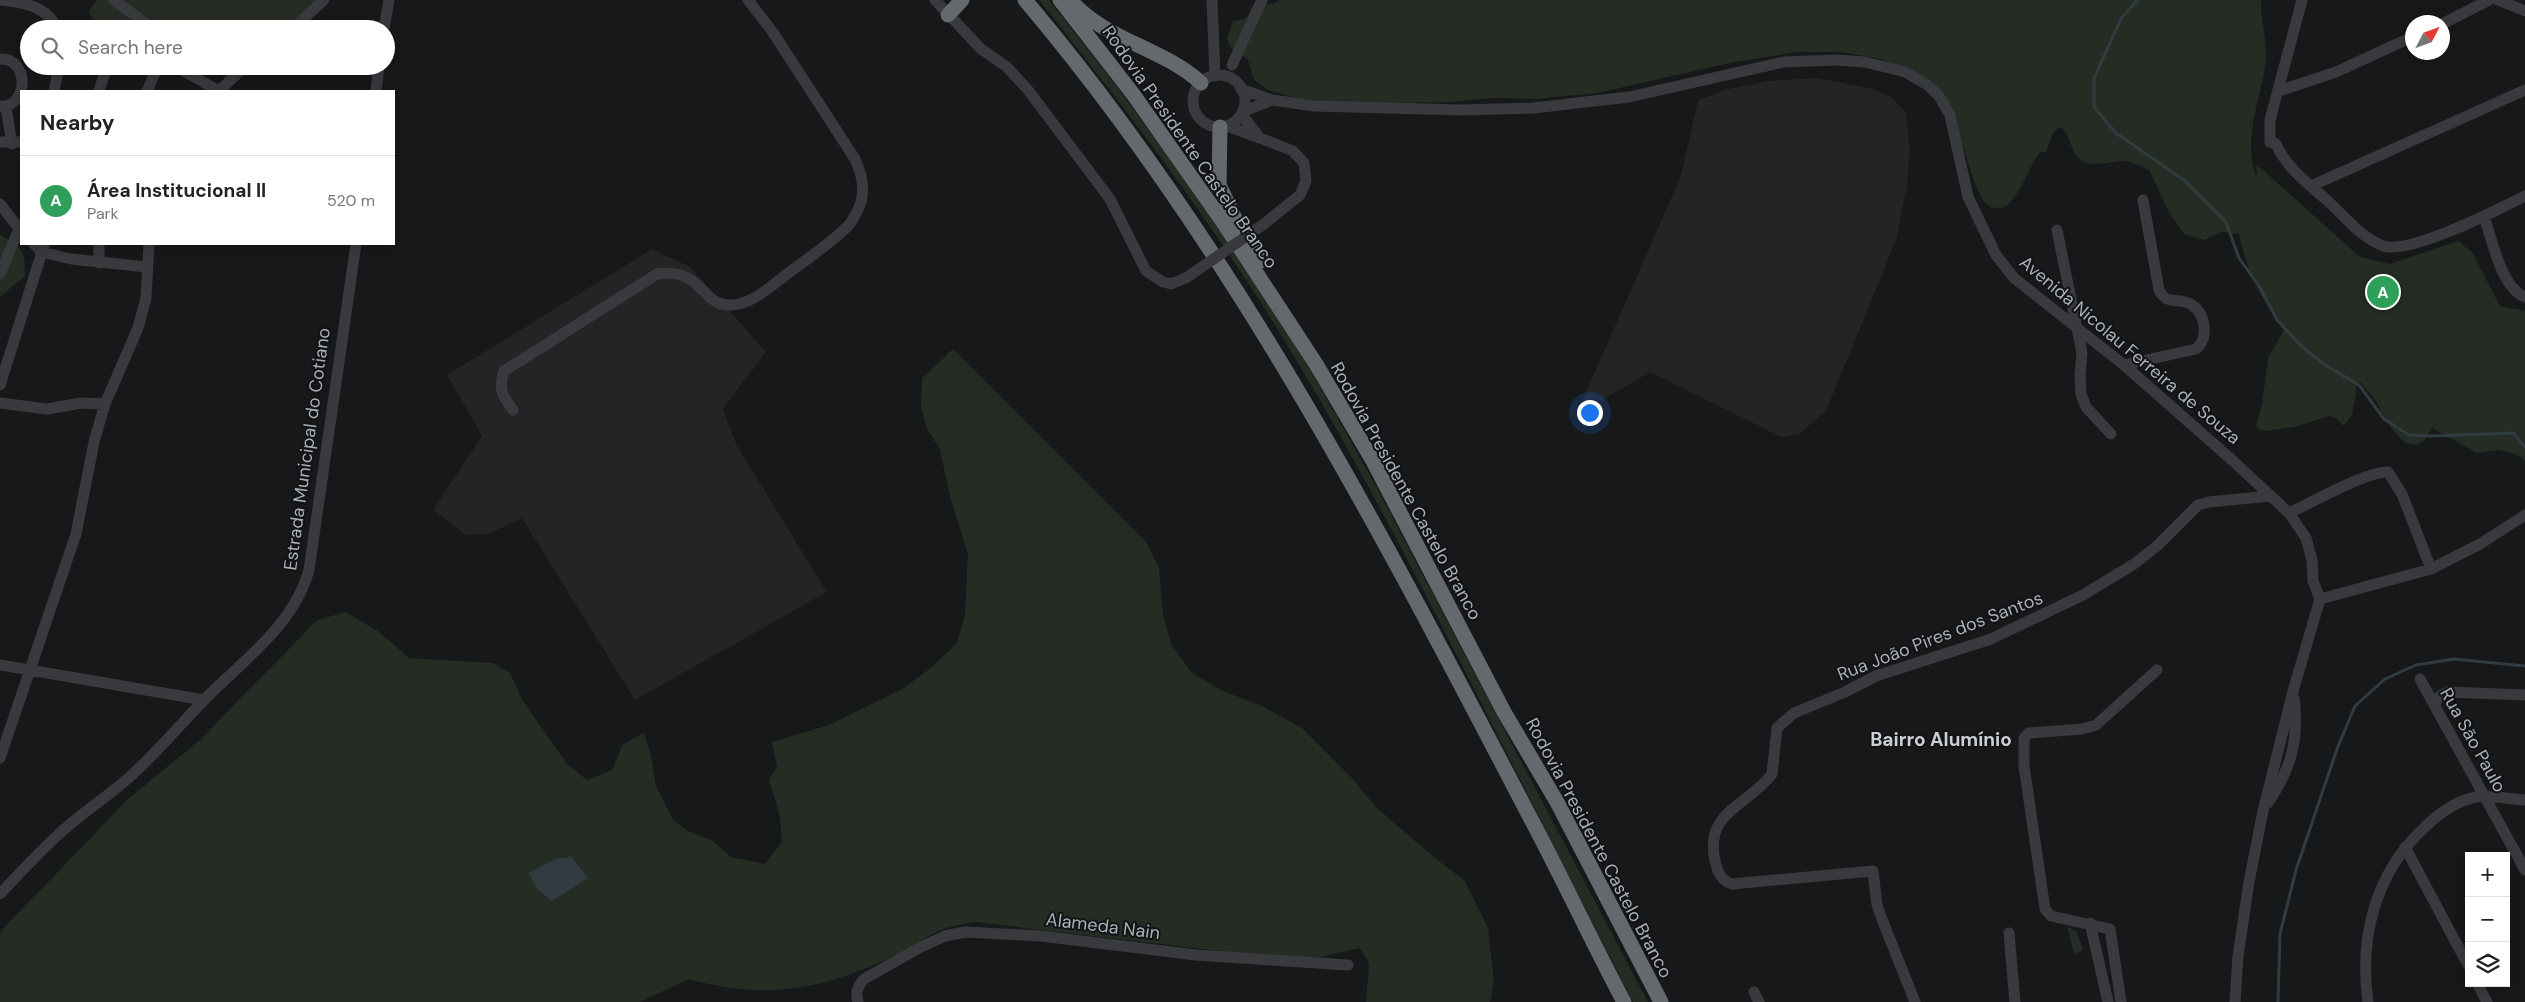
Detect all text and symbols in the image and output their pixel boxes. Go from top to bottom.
north arrow [2405,15,2450,60]
search box [20,20,395,75]
street label: Rodovia Presidente Castelo Branco [1097,21,1283,273]
icon: search [38,34,66,62]
text: Search here [78,35,183,60]
text: Nearby [40,109,114,137]
text: Área Institucional II [87,178,266,203]
text: A [50,190,62,211]
text: 520 m [327,190,375,211]
text: Park [87,203,119,224]
street label: Avenida Nicolau Ferreira de Souza [2014,250,2246,450]
pin: A [2367,273,2399,311]
street label: Estrada Municipal do Cotiano [278,326,336,572]
street label: Rodovia Presidente Castelo Branco [1325,358,1487,624]
your location [1577,400,1603,426]
street label: Rua João Pires dos Santos [1834,586,2046,686]
street label: Rua São Paulo [2434,683,2512,797]
street label: Rodovia Presidente Castelo Branco [1520,714,1678,982]
district label: Bairro Alumínio [1870,727,2012,752]
map controls [2465,852,2510,987]
button: + [2465,852,2510,897]
button: − [2465,897,2510,942]
street label: Alameda Nain [1045,907,1161,945]
button: layers [2465,942,2510,987]

